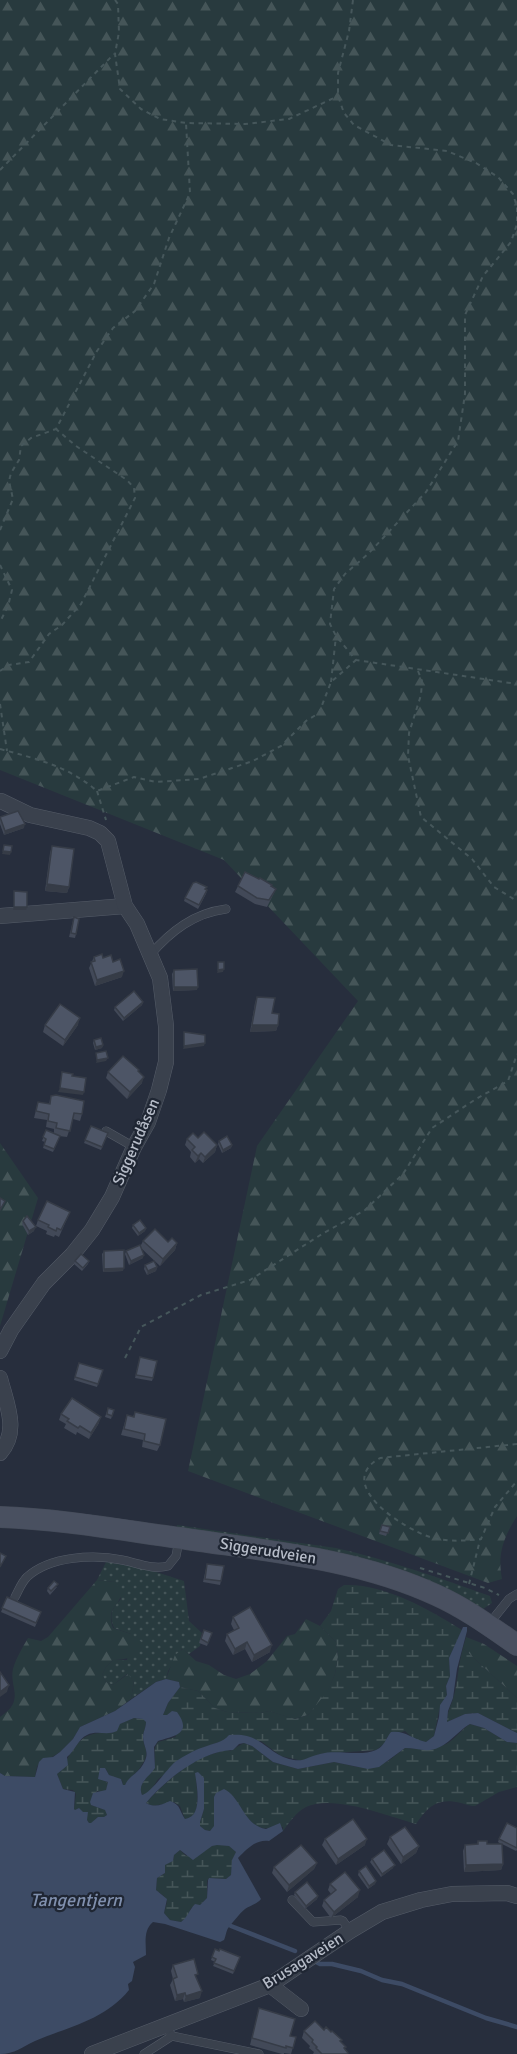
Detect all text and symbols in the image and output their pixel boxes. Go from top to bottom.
street label: Siggerudåsen [108,1095,164,1189]
street label: Siggerudveien [218,1534,318,1568]
water label: Tangentjern [30,1889,123,1911]
street label: Brusagaveien [259,1928,347,1994]

